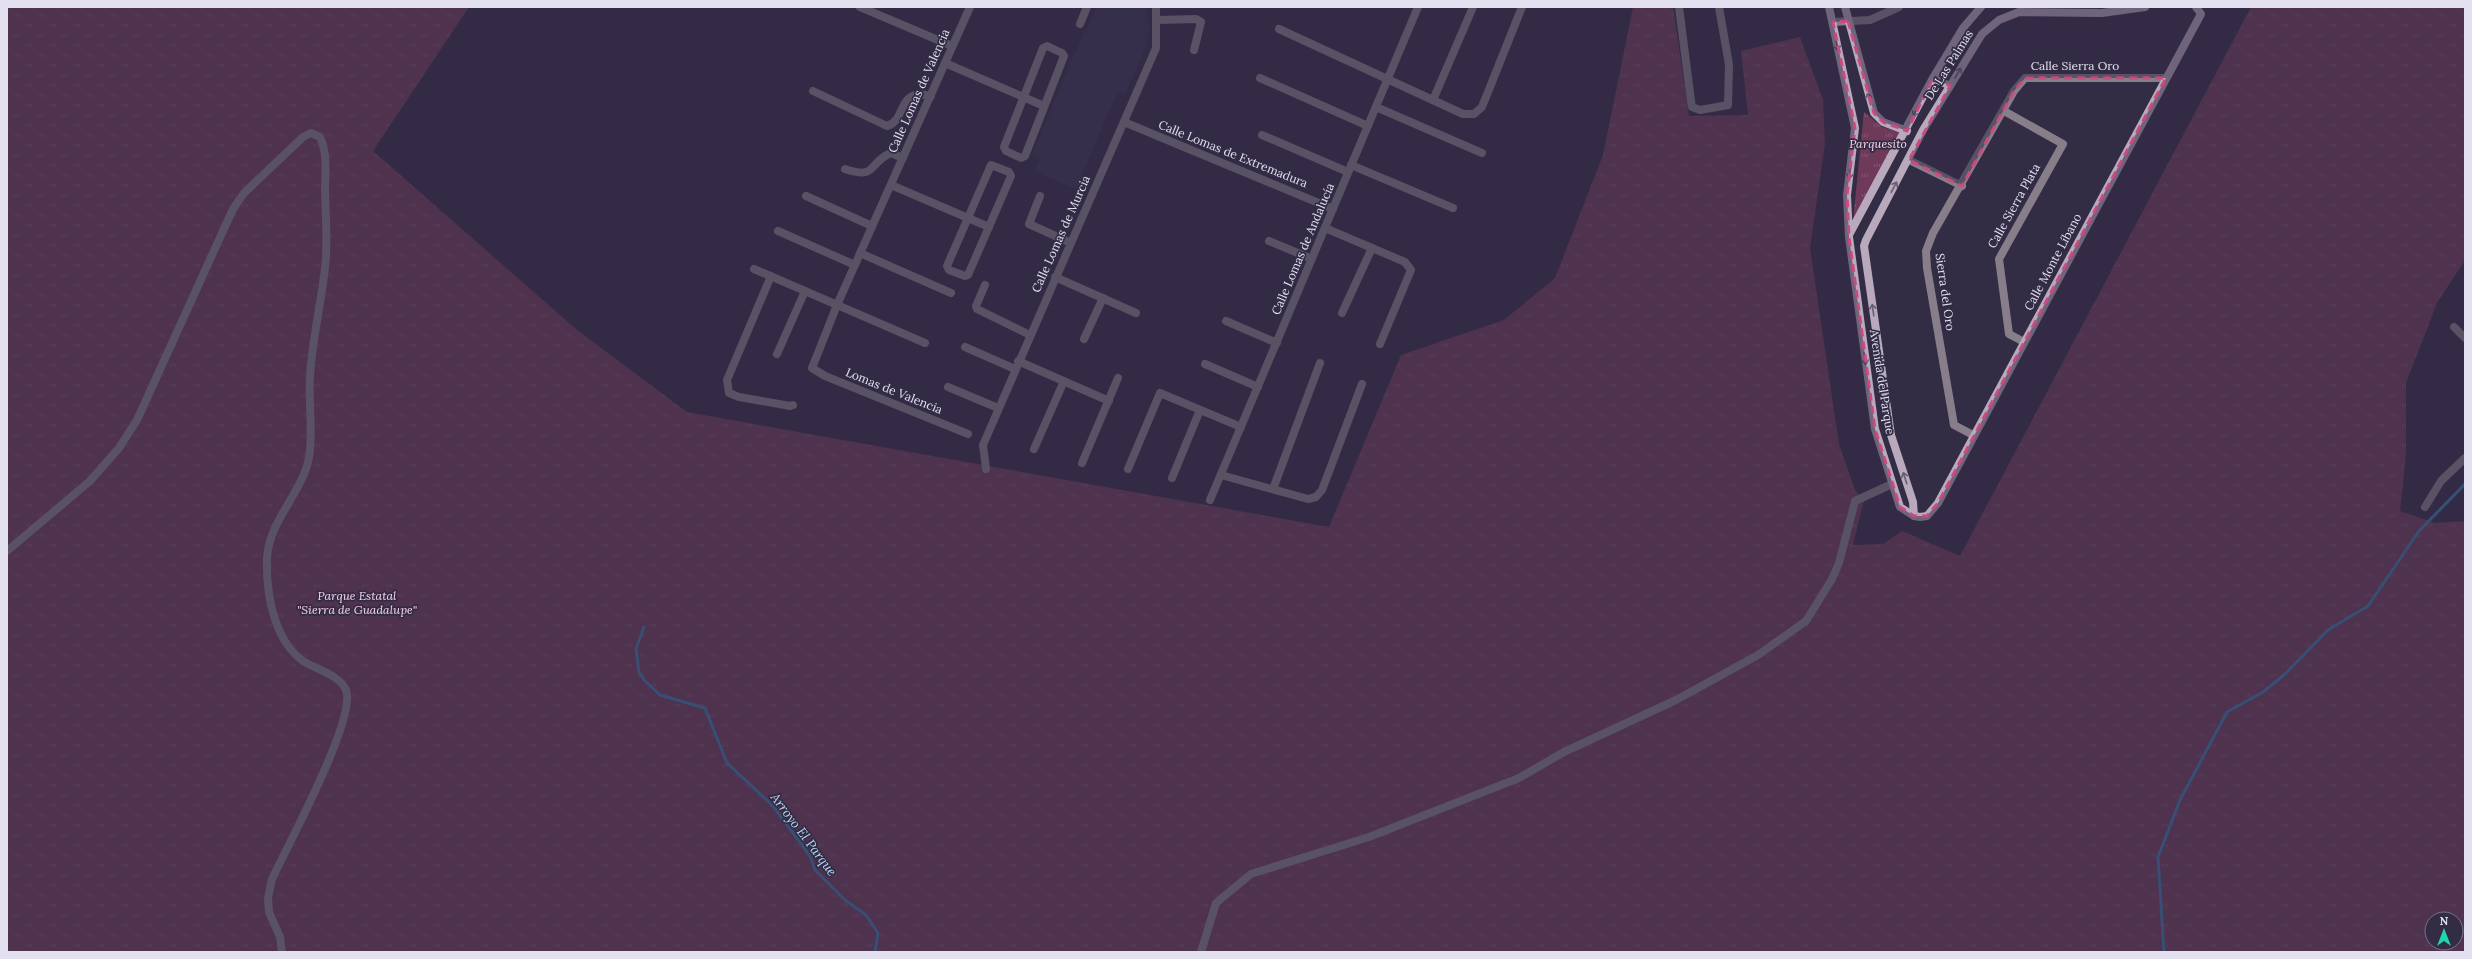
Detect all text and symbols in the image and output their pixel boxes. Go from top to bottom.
street label: Calle Lomas de Valencia [884,27,953,155]
street label: De Las Palmas [1921,27,1976,103]
one-way arrow [1834,38,1842,51]
street label: Calle Sierra Oro [2031,58,2119,73]
one-way arrow [1954,68,1962,79]
one-way arrow [1865,92,1873,105]
one-way arrow [1912,105,1920,117]
street label: Calle Lomas de Extremadura [1156,117,1310,190]
park label: Parquesito [1849,136,1907,151]
street label: Calle Sierra Plata [1984,161,2043,251]
one-way arrow [1846,166,1854,179]
street label: Calle Lomas de Murcia [1028,173,1093,295]
street label: Calle Lomas de Andalucía [1268,181,1337,317]
one-way arrow [1890,182,1898,194]
street label: Calle Monte Líbano [2021,211,2085,313]
street label: Sierra del Oro [1933,252,1958,332]
one-way arrow [1869,304,1877,317]
street label: Avenida del Parque [1867,327,1898,436]
one-way arrow [1861,352,1869,365]
street label: Lomas de Valencia [844,364,945,417]
one-way arrow [1901,472,1908,485]
park label: Parque Estatal "Sierra de Guadalupe" [297,588,417,617]
water label: Arroyo El Parque [766,789,840,879]
north arrow [2424,911,2464,951]
text: N [2440,914,2449,928]

